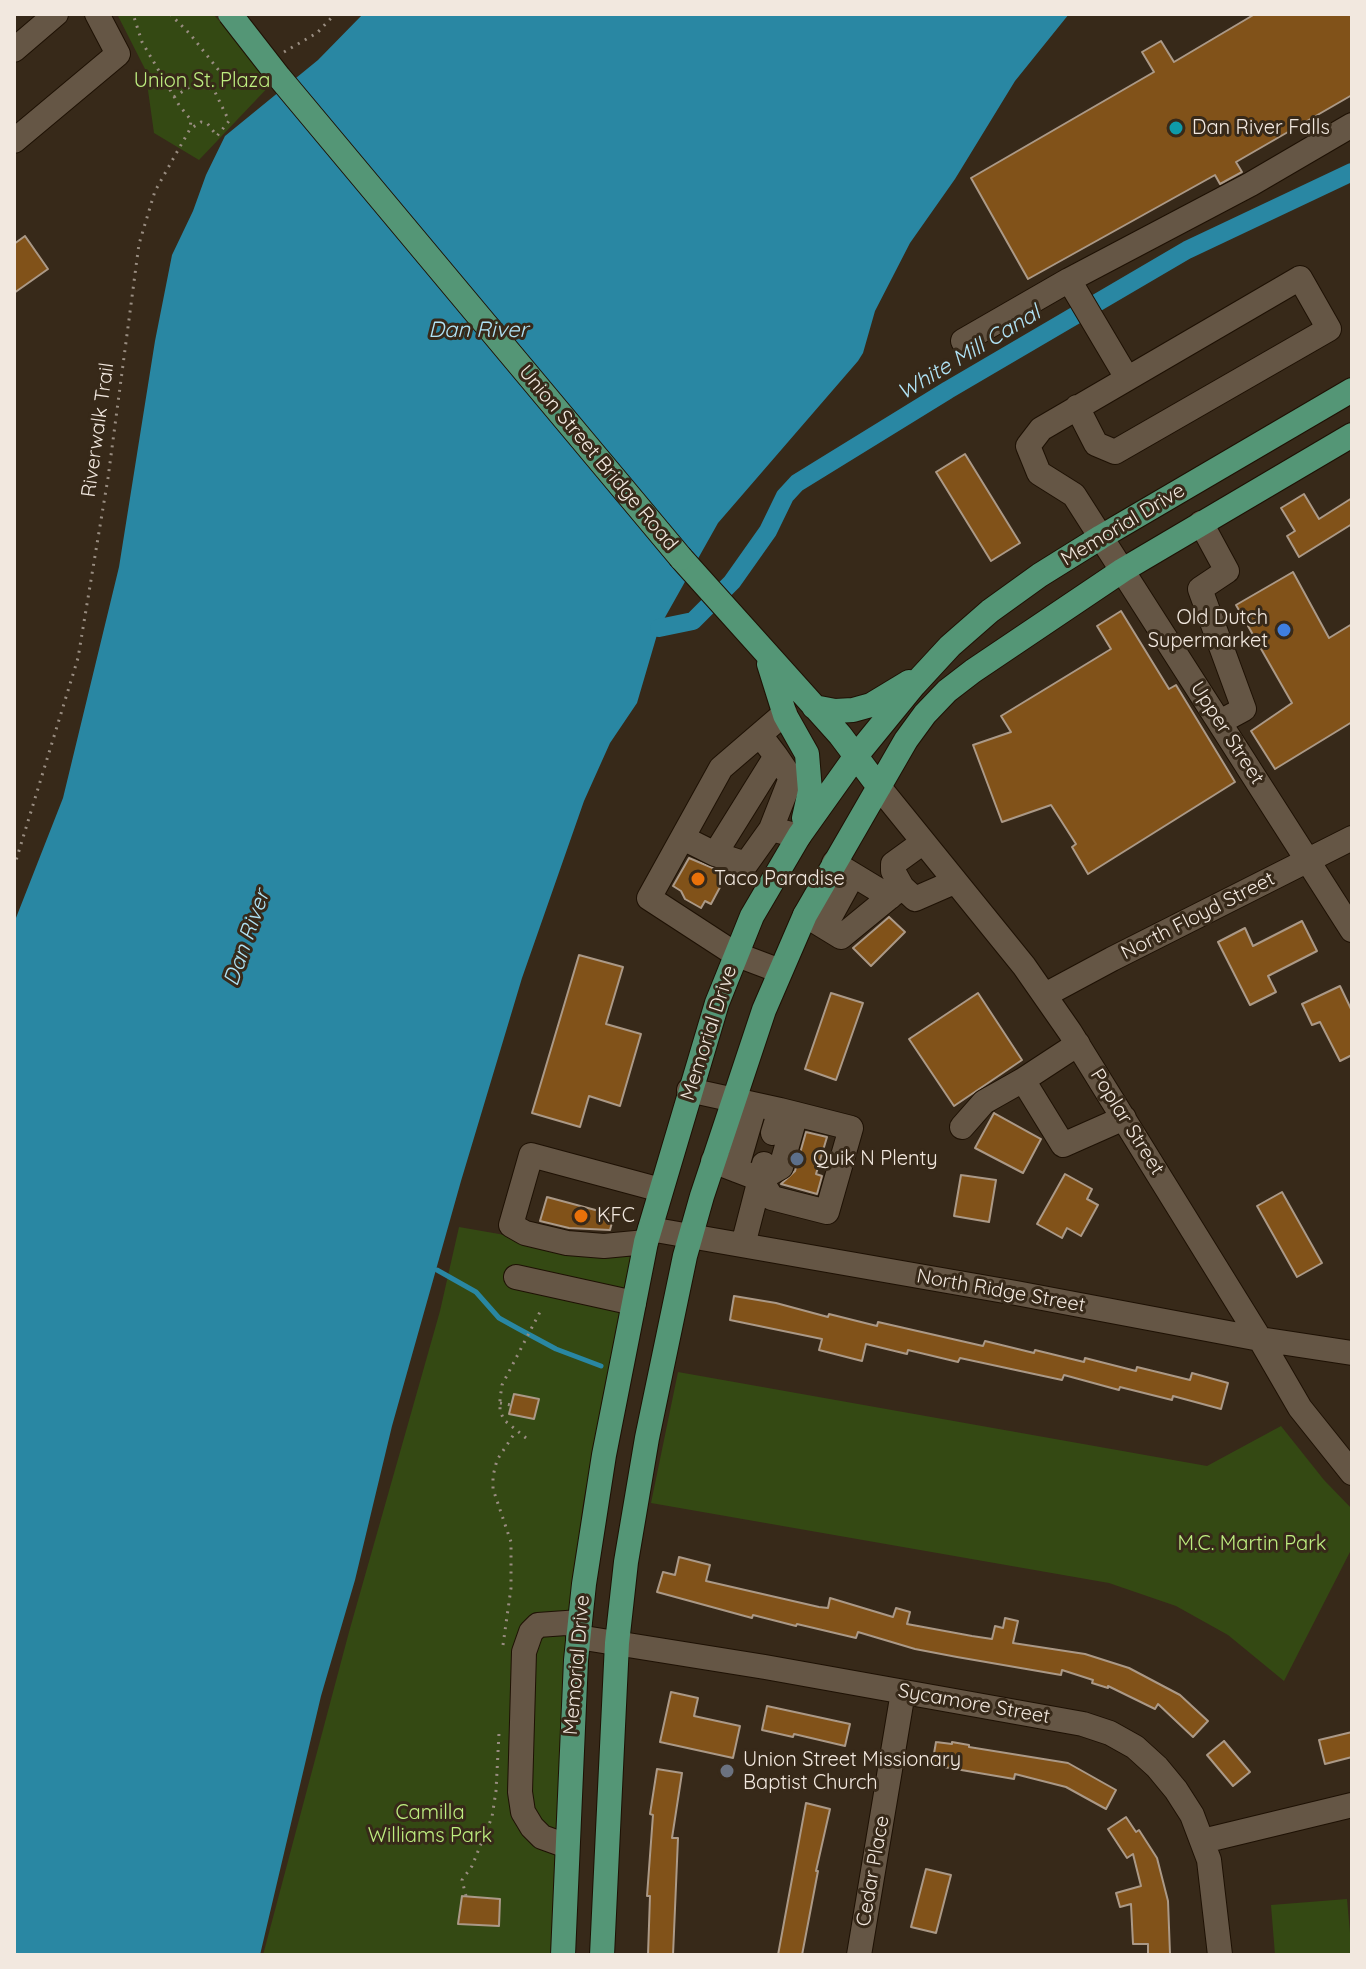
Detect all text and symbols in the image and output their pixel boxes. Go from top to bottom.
park label: Union St. Plaza [134,69,270,93]
place label: Dan River Falls [1192,116,1330,140]
marker: Dan River Falls [1167,119,1185,137]
water label: White Mill Canal [893,300,1045,406]
water label: Dan River [428,317,528,343]
street label: Union Street Bridge Road [513,360,683,556]
street label: Riverwalk Trail [77,361,119,499]
street label: Memorial Drive [1057,479,1189,571]
place label: Old Dutch Supermarket [1148,606,1268,653]
marker: Old Dutch Supermarket [1275,621,1293,639]
street label: Upper Street [1185,677,1269,789]
place label: Taco Paradise [714,867,845,891]
street label: North Floyd Street [1117,867,1279,965]
marker: Taco Paradise [689,870,707,888]
water label: Dan River [218,887,276,989]
street label: Memorial Drive [676,962,742,1104]
street label: Poplar Street [1085,1065,1169,1179]
place label: Quik N Plenty [813,1147,938,1171]
marker: Quik N Plenty [788,1150,806,1168]
place label: KFC [597,1204,635,1228]
marker: KFC [572,1207,590,1225]
street label: North Ridge Street [915,1264,1087,1318]
park label: M.C. Martin Park [1177,1532,1327,1556]
street label: Memorial Drive [559,1594,595,1736]
street label: Sycamore Street [896,1679,1052,1729]
place label: Union Street Missionary Baptist Church [743,1748,961,1795]
marker: Union Street Missionary Baptist Church [718,1762,736,1780]
park label: Camilla Williams Park [368,1801,492,1848]
street label: Cedar Place [851,1814,895,1928]

